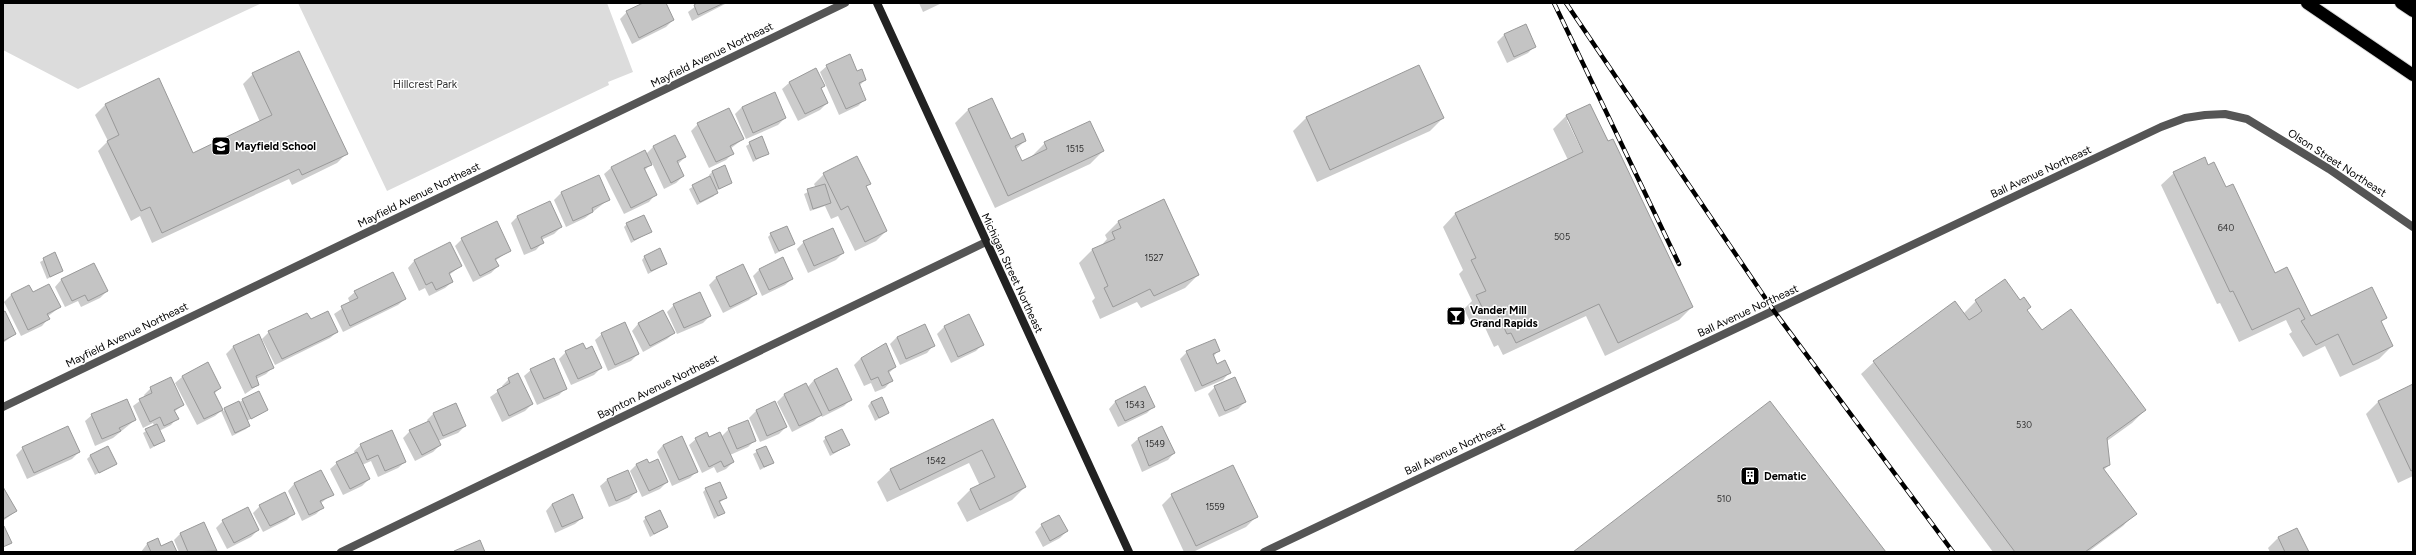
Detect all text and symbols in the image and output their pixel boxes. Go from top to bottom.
street label: Mayfield Avenue Northeast [649,20,775,90]
park label: Hillcrest Park [393,78,458,91]
street label: Olson Street Northeast [2285,126,2389,200]
school or university icon: Mayfield School [210,135,232,157]
place label: Mayfield School [235,140,316,153]
house number: 1515 [1066,143,1084,154]
street label: Ball Avenue Northeast [1989,143,2093,201]
street label: Mayfield Avenue Northeast [356,160,482,230]
street label: Michigan Street Northeast [978,211,1046,335]
house number: 640 [2218,222,2234,233]
house number: 505 [1554,231,1570,242]
house number: 1527 [1145,252,1164,263]
street label: Ball Avenue Northeast [1696,282,1800,340]
street label: Mayfield Avenue Northeast [64,300,190,370]
place label: Vander Mill Grand Rapids [1470,304,1538,330]
bar icon: Vander Mill Grand Rapids [1445,305,1467,327]
street label: Baynton Avenue Northeast [595,352,721,422]
house number: 1543 [1125,399,1145,410]
house number: 530 [2016,419,2032,430]
street label: Ball Avenue Northeast [1403,420,1507,478]
house number: 1549 [1145,438,1165,449]
house number: 1542 [926,455,946,466]
building icon: Dematic [1739,465,1761,487]
place label: Dematic [1764,470,1807,483]
house number: 510 [1717,493,1732,504]
house number: 1559 [1205,501,1225,512]

